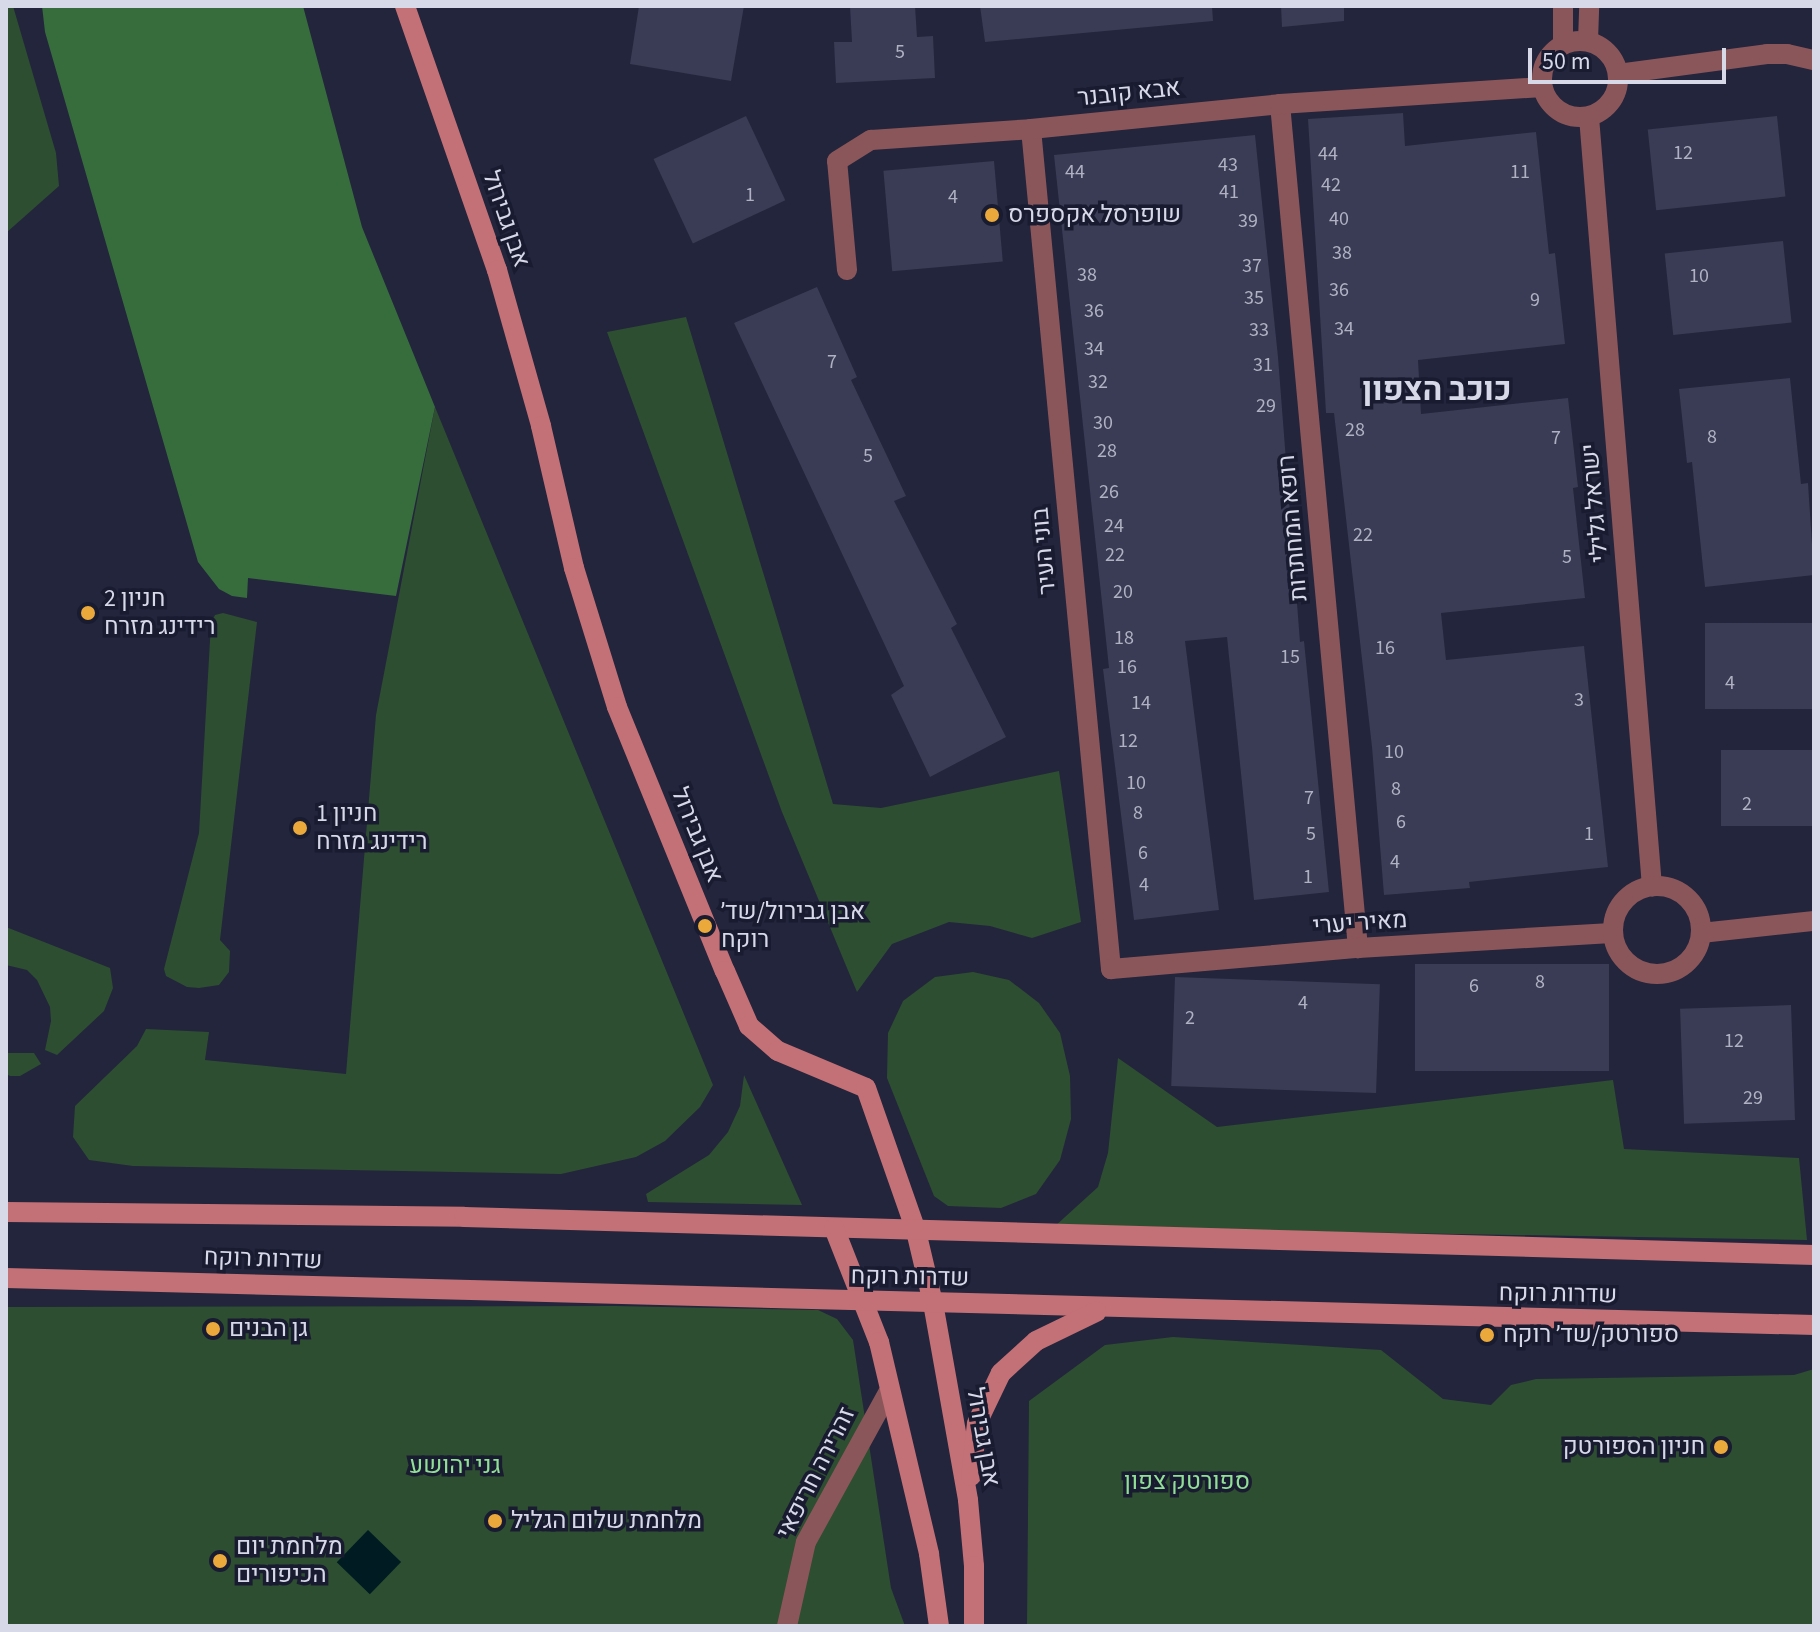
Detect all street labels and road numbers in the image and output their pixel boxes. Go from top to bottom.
street label: אבא קובנר [1076,73,1182,113]
street label: אבן גבירול [476,167,536,271]
street label: ישראל גלילי [1575,442,1615,564]
street label: רופא המחתרות [1272,454,1314,602]
street label: בוני העיר [1026,506,1062,596]
street label: אבן גבירול [665,783,729,887]
street label: מאיר יערי [1312,905,1408,941]
street label: שדרות רוקח [203,1243,323,1275]
street label: שדרות רוקח [850,1262,970,1292]
street label: שדרות רוקח [1498,1279,1618,1309]
street label: אבן גבירול [960,1385,1006,1489]
street label: זהרירה חריפאי [771,1403,861,1543]

